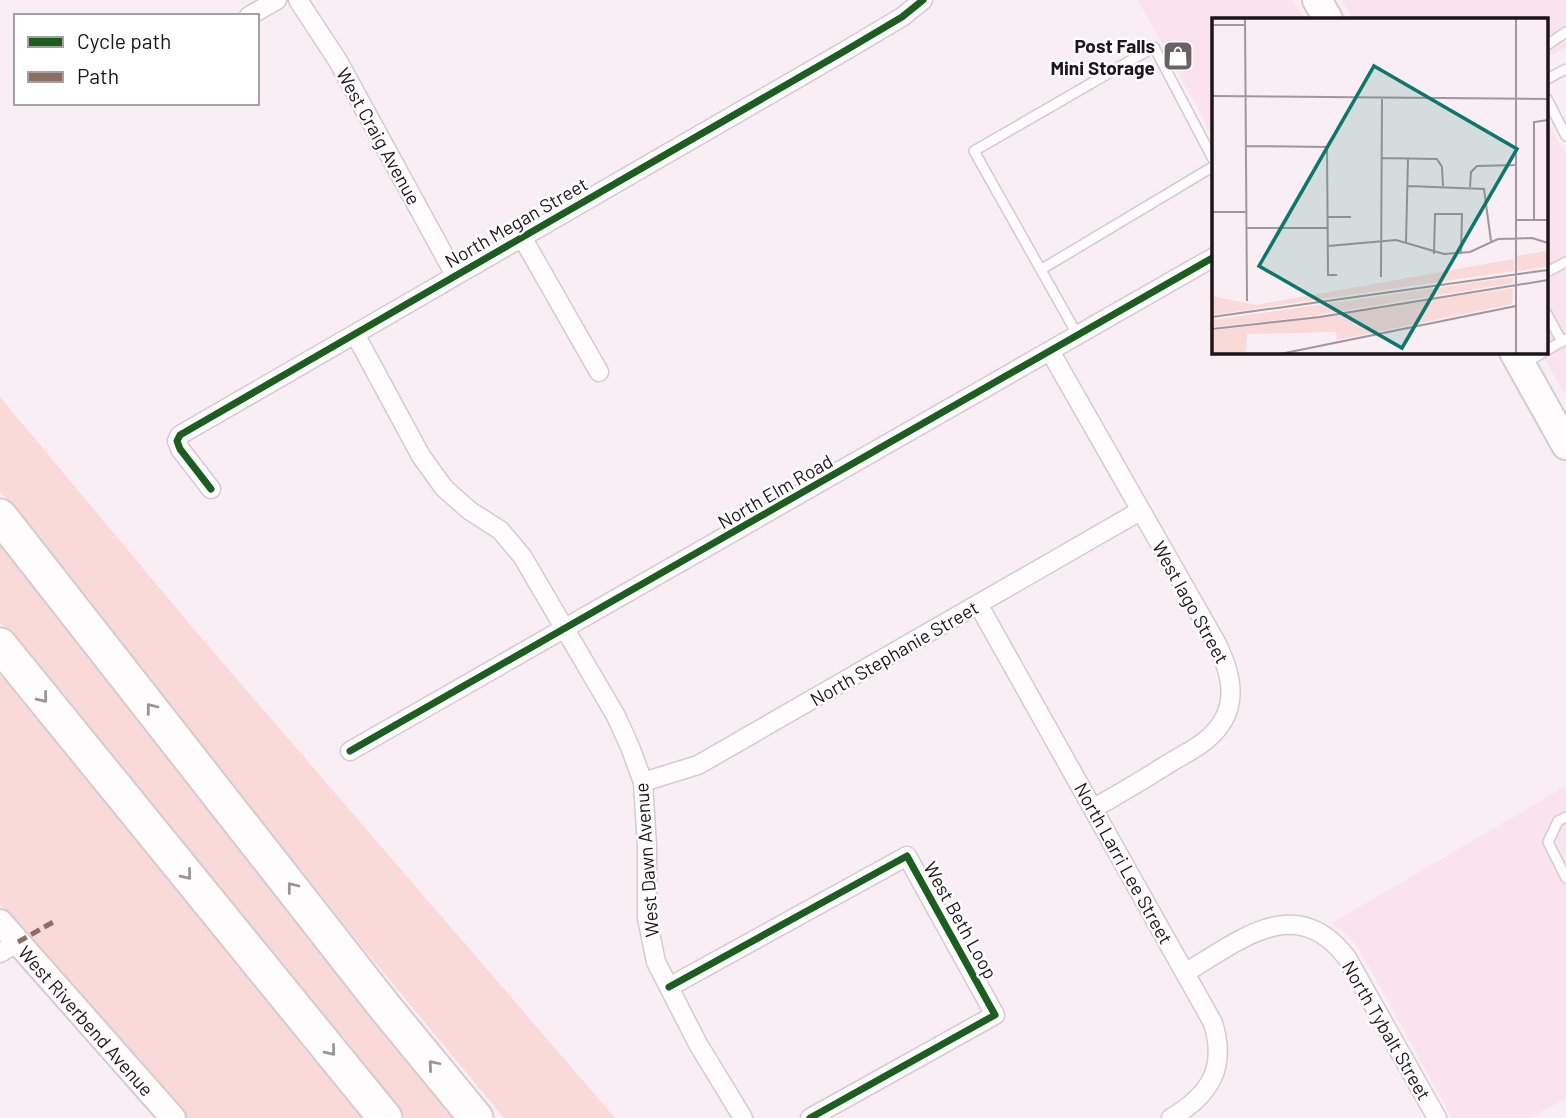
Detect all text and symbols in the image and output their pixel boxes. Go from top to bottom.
legend [14,14,259,105]
inset map [1212,18,1548,354]
text: Cycle path [77,28,171,53]
place label: Post Falls Mini Storage [1050,34,1155,79]
shop icon: Post Falls Mini Storage [1161,39,1195,73]
text: Path [77,63,119,88]
street label: West Craig Avenue [332,64,426,208]
street label: North Megan Street [441,172,591,272]
street label: North Elm Road [714,449,836,533]
street label: West Iago Street [1148,537,1234,667]
street label: North Stephanie Street [806,595,982,711]
one-way arrow [35,690,47,703]
one-way arrow [147,703,160,715]
street label: North Larri Lee Street [1070,778,1178,948]
street label: West Dawn Avenue [629,782,663,938]
street label: West Beth Loop [919,857,1003,983]
one-way arrow [179,866,191,879]
one-way arrow [287,882,300,895]
street label: West Riverbend Avenue [14,940,159,1100]
street label: North Tybalt Street [1338,956,1436,1104]
one-way arrow [322,1043,335,1055]
one-way arrow [429,1061,441,1074]

